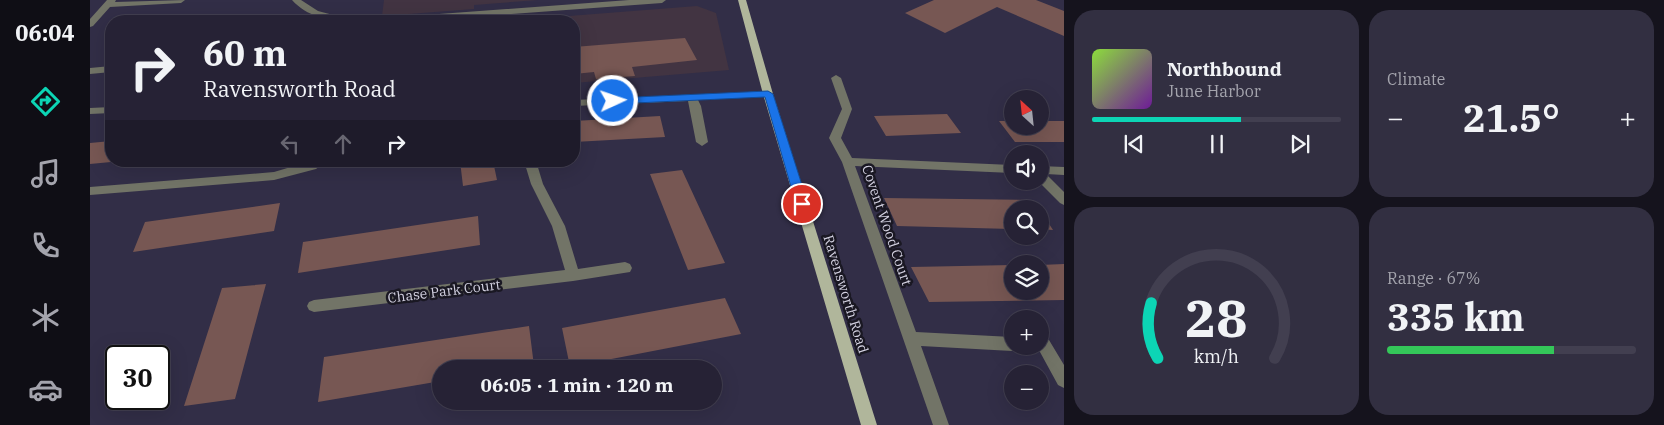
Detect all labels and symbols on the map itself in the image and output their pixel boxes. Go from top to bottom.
position arrow [586,74,638,126]
north arrow [1004,90,1049,135]
street label: Covent Wood Court [858,162,916,288]
pin [781,183,823,225]
street label: Ravensworth Road [819,233,873,356]
street label: Chase Park Court [386,275,502,307]
speed limit sign: 30 [105,345,170,410]

